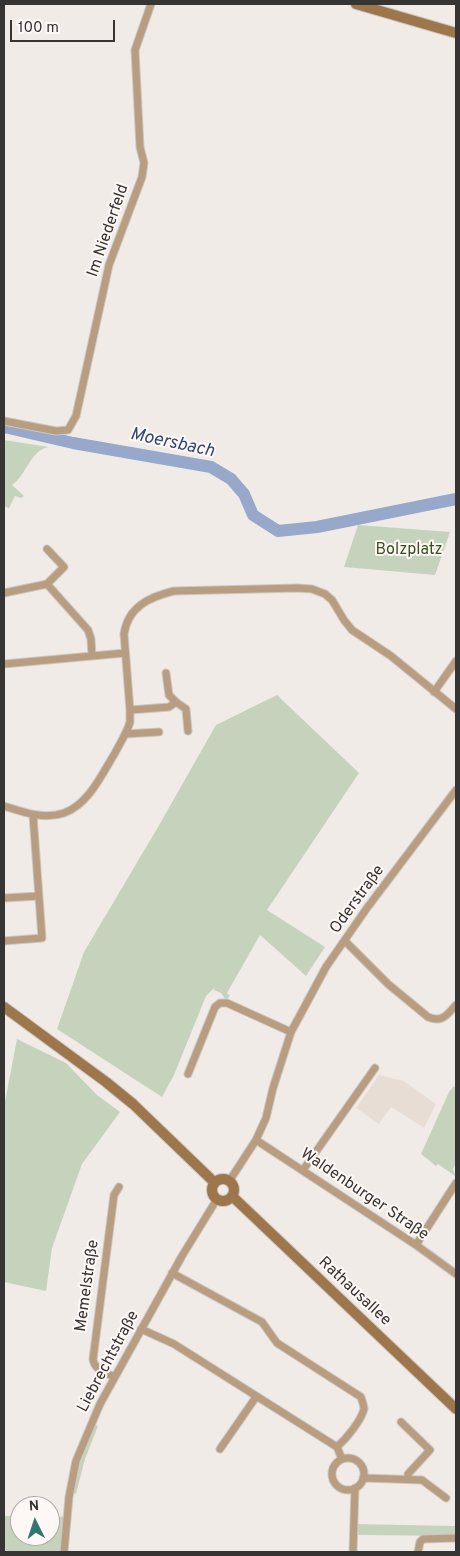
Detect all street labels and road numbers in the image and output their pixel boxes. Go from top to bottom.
street label: Im Niederfeld [84,182,134,280]
street label: Oderstraße [327,862,389,938]
street label: Waldenburger Straße [296,1145,432,1245]
street label: Memelstraße [72,1239,104,1333]
street label: Rathausallee [314,1253,394,1331]
street label: Liebrechtstraße [74,1308,144,1416]

